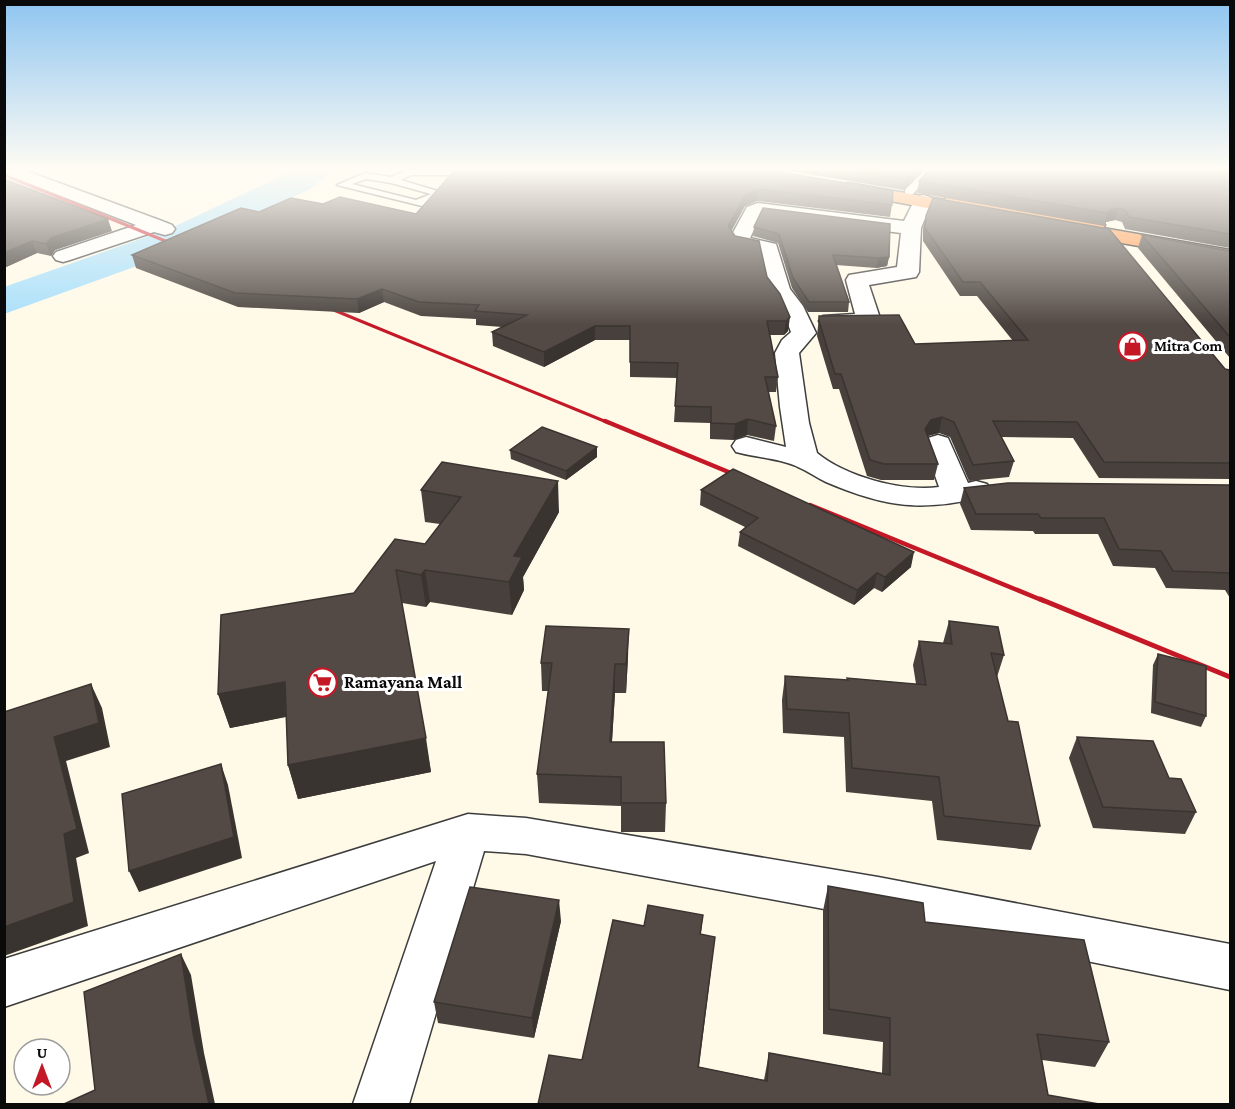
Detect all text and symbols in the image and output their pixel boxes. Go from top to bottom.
shop icon: Mitra Com [1117,330,1149,362]
place label: Mitra Com [1154,338,1223,354]
supermarket icon: Ramayana Mall [307,666,339,698]
place label: Ramayana Mall [344,672,462,692]
north arrow [12,1037,72,1097]
text: U [37,1044,48,1061]

